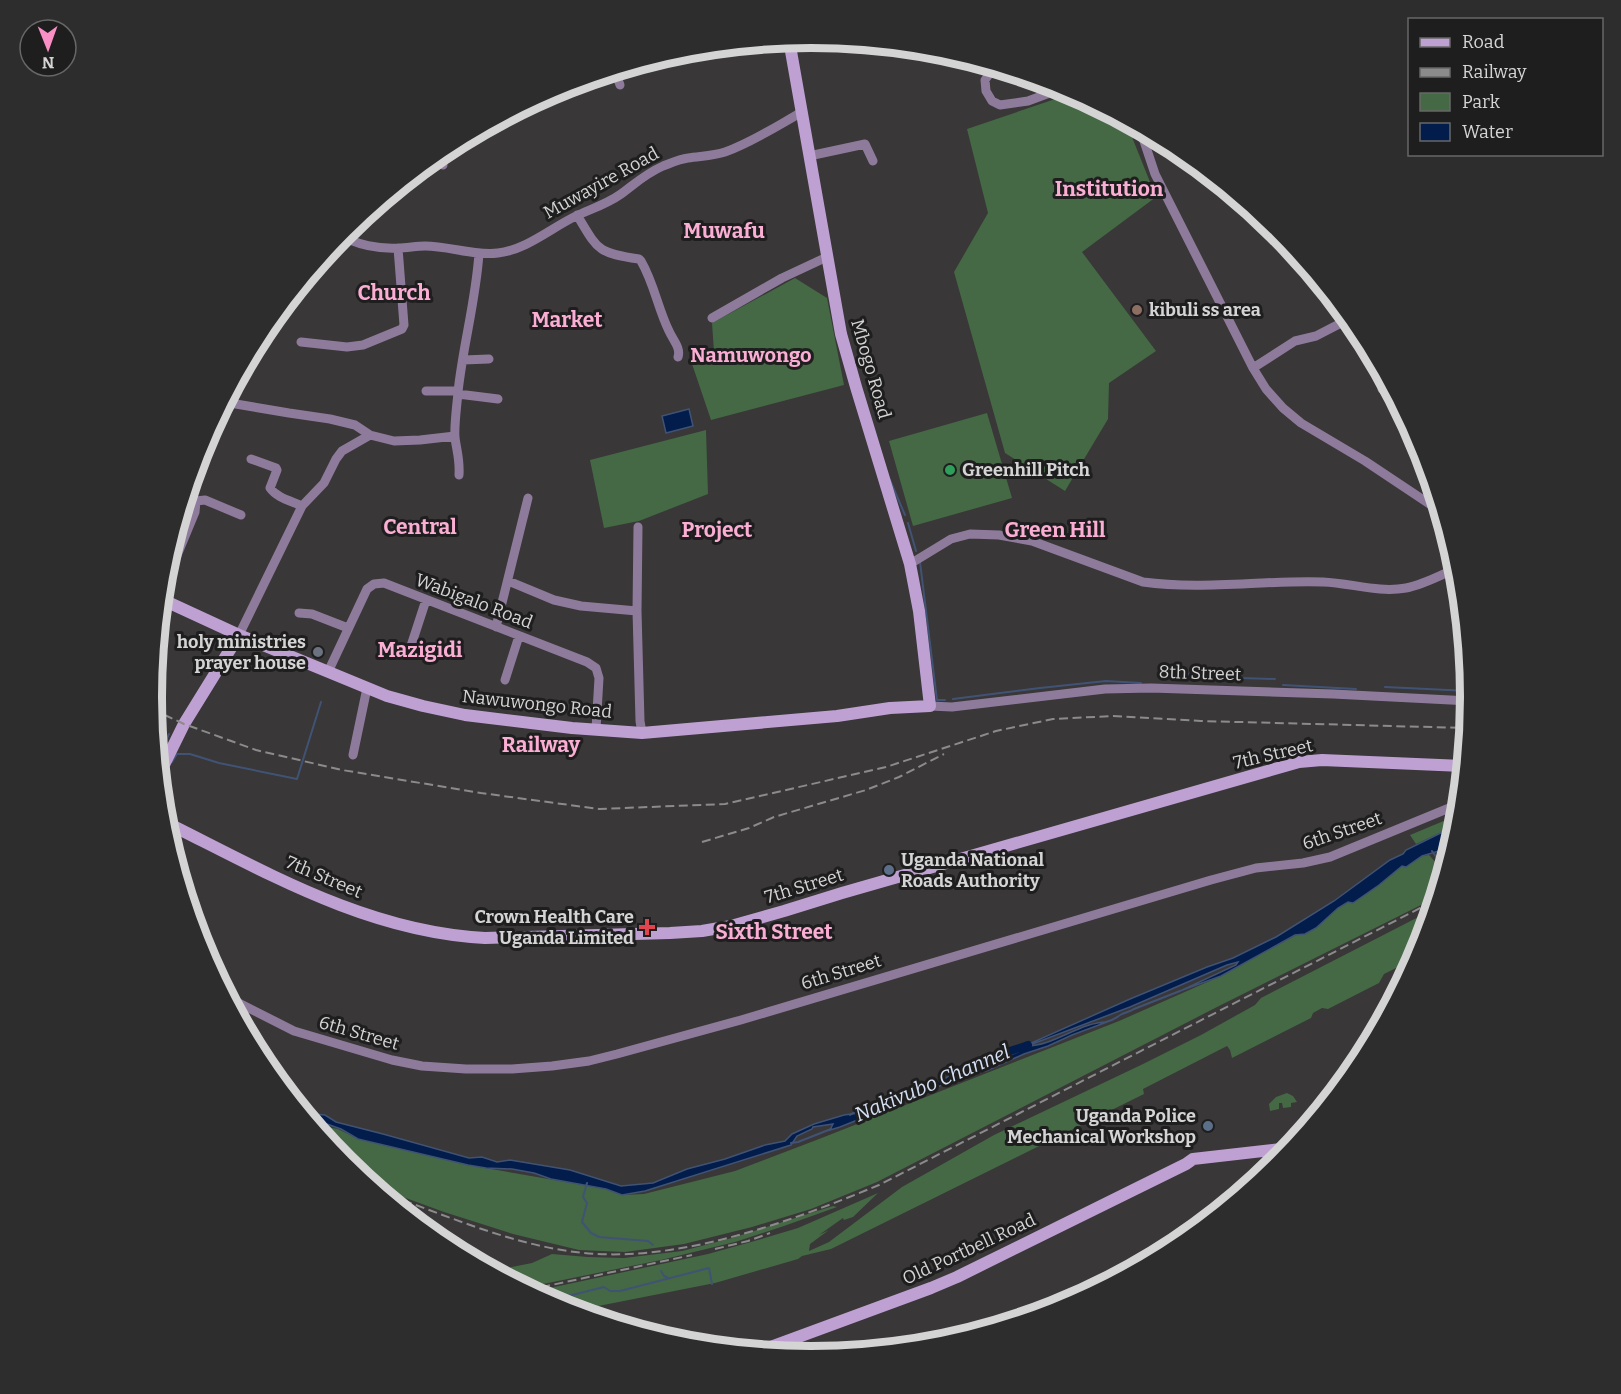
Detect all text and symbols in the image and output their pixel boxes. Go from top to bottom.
north arrow [18,18,78,78]
legend [1408,18,1603,156]
text: Road [1462,31,1505,53]
text: N [42,53,55,72]
text: Railway [1462,61,1527,83]
text: Park [1462,91,1501,113]
text: Water [1462,121,1513,143]
street label: Muwayire Road [540,142,663,224]
district label: Institution [1055,176,1164,202]
district label: Muwafu [683,218,765,244]
district label: Church [358,280,431,306]
place label: kibuli ss area [1149,299,1261,321]
marker: kibuli ss area [1130,303,1144,317]
district label: Market [531,307,603,333]
street label: Mbogo Road [846,317,896,422]
district label: Namuwongo [690,343,812,367]
place label: Greenhill Pitch [962,459,1091,481]
marker: Greenhill Pitch [943,463,957,477]
district label: Central [383,514,457,540]
district label: Project [682,517,753,543]
district label: Green Hill [1004,517,1106,543]
street label: Wabigalo Road [412,569,536,634]
place label: holy ministries prayer house [177,631,306,674]
district label: Mazigidi [377,637,463,663]
marker: holy ministries prayer house [311,645,325,659]
street label: 8th Street [1158,661,1242,685]
street label: Nawuwongo Road [461,685,613,723]
district label: Railway [502,732,580,758]
street label: 7th Street [1231,734,1315,774]
street label: 6th Street [1299,807,1385,855]
place label: Uganda National Roads Authority [901,849,1045,892]
street label: 7th Street [282,851,366,903]
marker: Uganda National Roads Authority [882,863,896,877]
street label: 7th Street [762,864,846,908]
place label: Crown Health Care Uganda Limited [474,906,634,949]
marker: Crown Health Care Uganda Limited [638,918,656,936]
district label: Sixth Street [715,919,833,945]
street label: 6th Street [798,949,884,995]
street label: 6th Street [316,1011,402,1055]
water label: Nakivubo Channel [851,1039,1013,1127]
place label: Uganda Police Mechanical Workshop [1007,1105,1196,1148]
marker: Uganda Police Mechanical Workshop [1201,1119,1215,1133]
street label: Old Portbell Road [899,1208,1039,1289]

